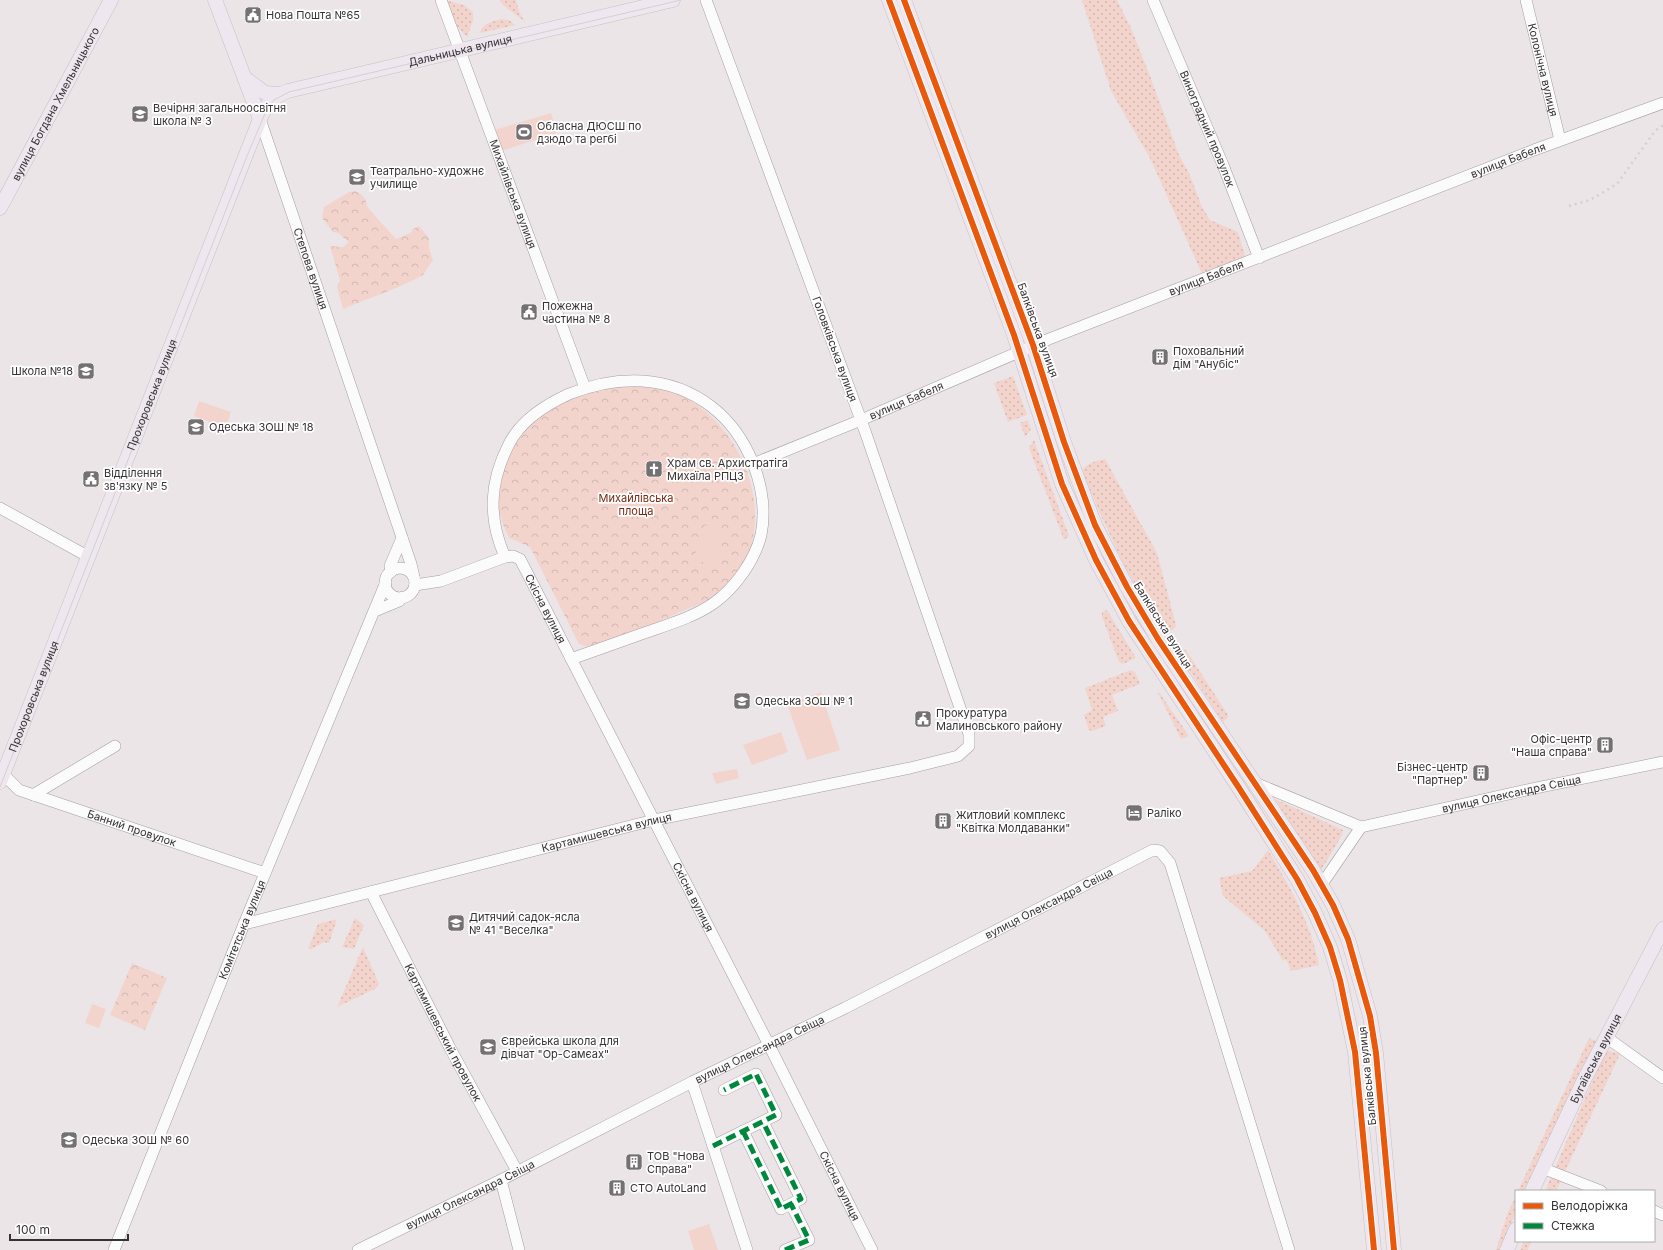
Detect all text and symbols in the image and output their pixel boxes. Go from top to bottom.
public building icon: Нова Пошта №65 [243,5,263,25]
place label: Нова Пошта №65 [266,8,360,22]
street label: Колонічна вулиця [1525,22,1561,118]
street label: вулиця Богдана Хмельницького [9,24,102,183]
street label: Дальницька вулиця [407,31,513,69]
street label: Виноградний провулок [1177,69,1238,189]
place label: Вечірня загальноосвітня школа № 3 [153,101,286,128]
school or university icon: Вечірня загальноосвітня школа № 3 [130,104,150,124]
place label: Обласна ДЮСШ по дзюдо та регбі [537,119,642,146]
sports icon: Обласна ДЮСШ по дзюдо та регбі [514,122,534,142]
street label: Михайлівська вулиця [486,137,540,251]
street label: вулиця Бабеля [1469,139,1547,181]
place label: Театрально-художнє училище [370,164,484,191]
school or university icon: Театрально-художнє училище [347,167,367,187]
street label: Степова вулиця [290,226,331,311]
street label: вулиця Бабеля [1167,257,1246,299]
street label: Балківська вулиця [1014,281,1062,379]
street label: Головківська вулиця [809,294,861,404]
place label: Пожежна частина № 8 [542,299,610,326]
public building icon: Пожежна частина № 8 [519,302,539,322]
street label: Прохоровська вулиця [124,337,180,452]
place label: Поховальний дім "Анубіс" [1173,344,1244,371]
building icon: Поховальний дім "Анубіс" [1150,347,1170,367]
school or university icon: Школа №18 [76,361,96,381]
place label: Школа №18 [11,364,73,378]
street label: вулиця Бабеля [867,378,945,423]
school or university icon: Одеська ЗОШ № 18 [186,417,206,437]
place label: Одеська ЗОШ № 18 [209,420,314,434]
place label: Храм св. Архистратіга Михаїла РПЦЗ [667,456,788,483]
church icon: Храм св. Архистратіга Михаїла РПЦЗ [644,459,664,479]
place label: Відділення зв'язку № 5 [104,466,168,493]
public building icon: Відділення зв'язку № 5 [81,469,101,489]
park label: Михайлівська площа [599,491,673,518]
street label: Cкісна вулиця [522,571,569,646]
street label: Балківська вулиця [1131,579,1195,671]
street label: Прохоровська вулиця [5,639,62,754]
school or university icon: Одеська ЗОШ № 1 [732,691,752,711]
place label: Одеська ЗОШ № 1 [755,694,853,708]
place label: Прокуратура Малиновського району [936,706,1062,733]
public building icon: Прокуратура Малиновського району [913,709,933,729]
place label: Офіс-центр "Наша справа" [1511,732,1592,759]
building icon: Офіс-центр "Наша справа" [1595,735,1615,755]
place label: Бізнес-центр "Партнер" [1397,760,1468,787]
building icon: Бізнес-центр "Партнер" [1471,763,1491,783]
street label: вулиця Олександра Свіща [1440,772,1582,816]
hotel icon: Раліко [1124,803,1144,823]
place label: Раліко [1147,806,1182,820]
street label: Банний провулок [86,807,178,850]
place label: Житловий комплекс "Квітка Молдаванки" [956,808,1070,835]
street label: Картамишевська вулиця [540,810,673,855]
building icon: Житловий комплекс "Квітка Молдаванки" [933,811,953,831]
street label: Cкісна вулиця [670,860,717,934]
street label: вулиця Олександра Свіща [983,865,1115,942]
street label: Комітетська вулиця [216,878,269,981]
place label: Дитячий садок-ясла № 41 "Веселка" [469,910,580,937]
school or university icon: Дитячий садок-ясла № 41 "Веселка" [446,913,466,933]
street label: Картамишевський провулок [401,961,485,1104]
street label: Бугаївська вулиця [1567,1011,1624,1106]
street label: вулиця Олександра Свіща [693,1012,827,1087]
street label: Балківська вулиця [1355,1026,1379,1126]
place label: Єврейська школа для дівчат "Ор-Самєах" [501,1034,619,1061]
school or university icon: Єврейська школа для дівчат "Ор-Самєах" [478,1037,498,1057]
school or university icon: Одеська ЗОШ № 60 [59,1130,79,1150]
place label: Одеська ЗОШ № 60 [82,1133,189,1147]
place label: ТОВ "Нова Справа" [647,1149,705,1176]
street label: Cкісна вулиця [816,1149,863,1223]
building icon: ТОВ "Нова Справа" [624,1152,644,1172]
street label: вулиця Олександра Свіща [403,1157,537,1233]
building icon: СТО AutoLand [607,1178,627,1198]
place label: СТО AutoLand [630,1181,706,1195]
legend [1515,1190,1655,1242]
text: Велодоріжка [1551,1198,1628,1213]
scale bar [10,1216,128,1242]
text: Стежка [1551,1218,1595,1233]
text: 100 m [16,1222,50,1237]

